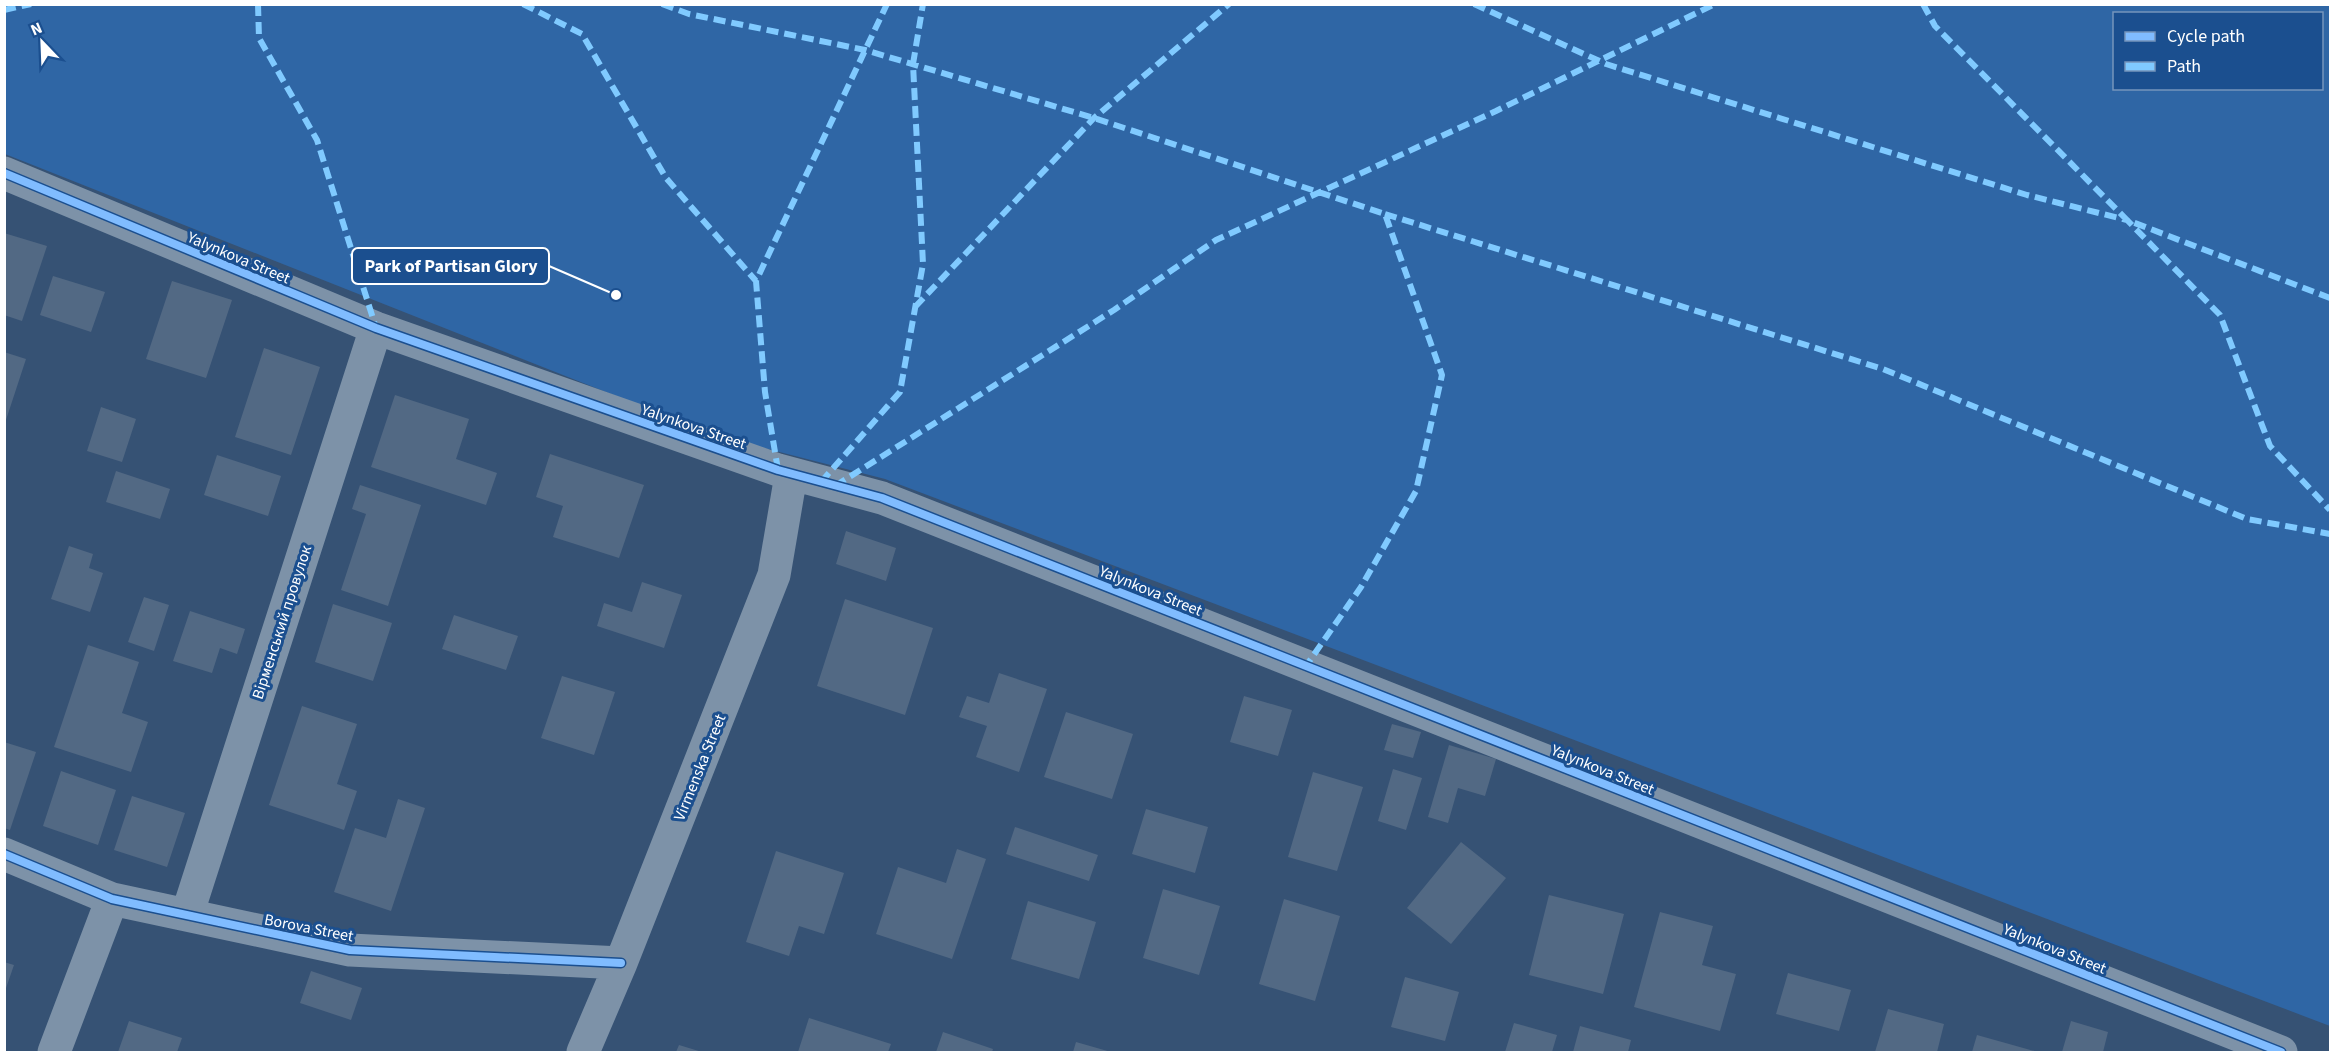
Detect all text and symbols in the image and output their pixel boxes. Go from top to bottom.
north arrow [12,12,72,72]
legend [2113,12,2323,90]
text: N [27,17,46,41]
text: Cycle path [2167,24,2245,49]
text: Path [2167,54,2201,79]
street label: Yalynkova Street [183,226,294,290]
callout: Park of Partisan Glory [352,248,549,284]
text: Park of Partisan Glory [364,254,538,279]
street label: Yalynkova Street [637,398,750,455]
street label: Вірменський провулок [247,542,317,702]
street label: Yalynkova Street [1095,560,1206,622]
street label: Virmenska Street [668,710,732,824]
street label: Yalynkova Street [1547,739,1658,801]
street label: Borova Street [262,909,356,948]
street label: Yalynkova Street [1999,918,2110,980]

